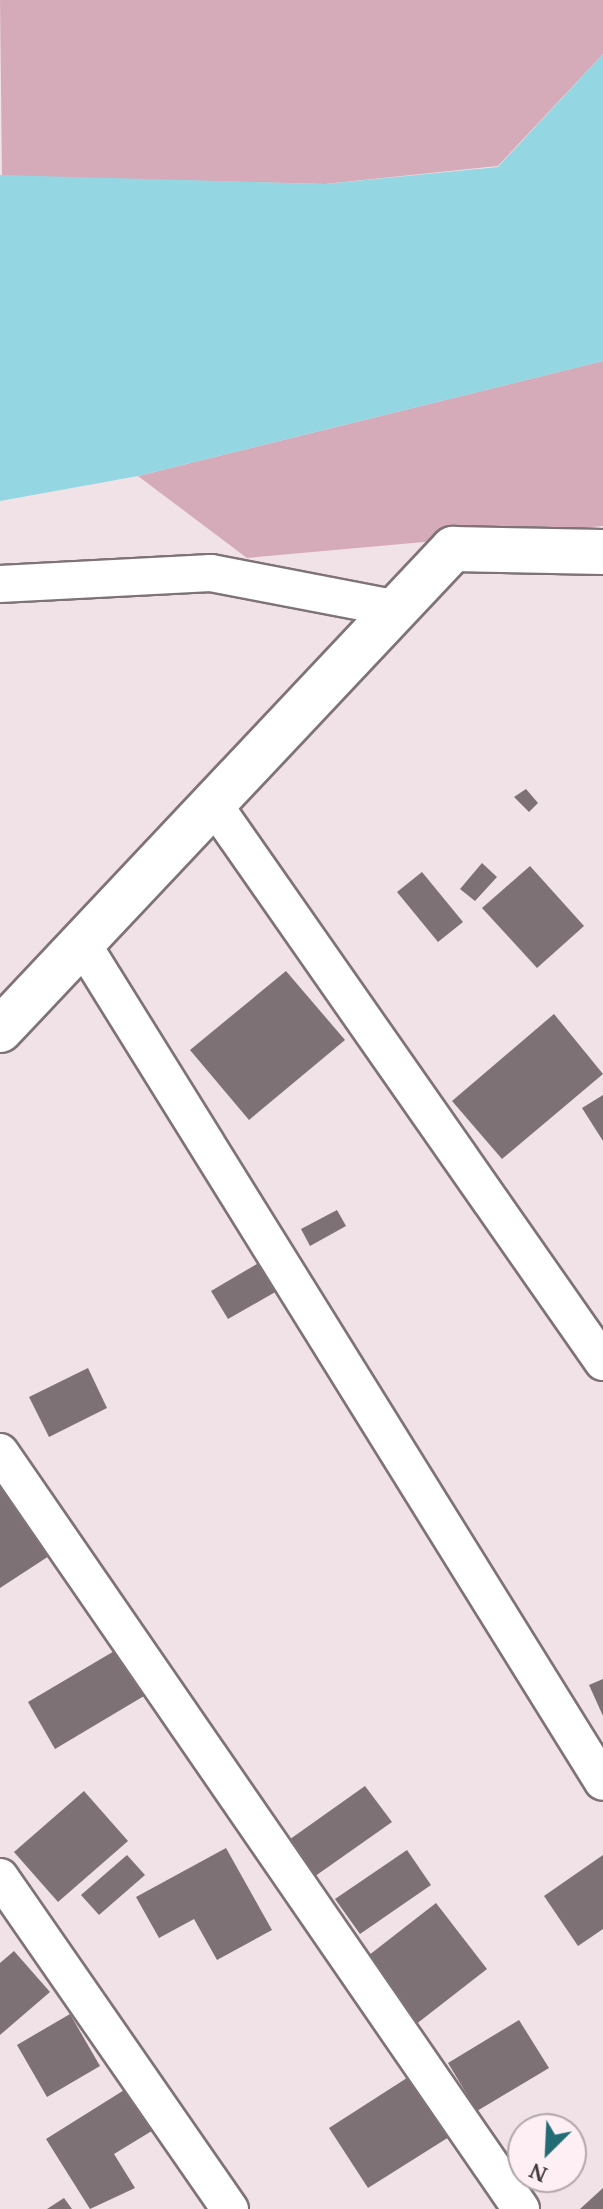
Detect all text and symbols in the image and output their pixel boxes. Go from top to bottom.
north arrow [507,2113,587,2193]
text: N [524,2157,551,2190]

